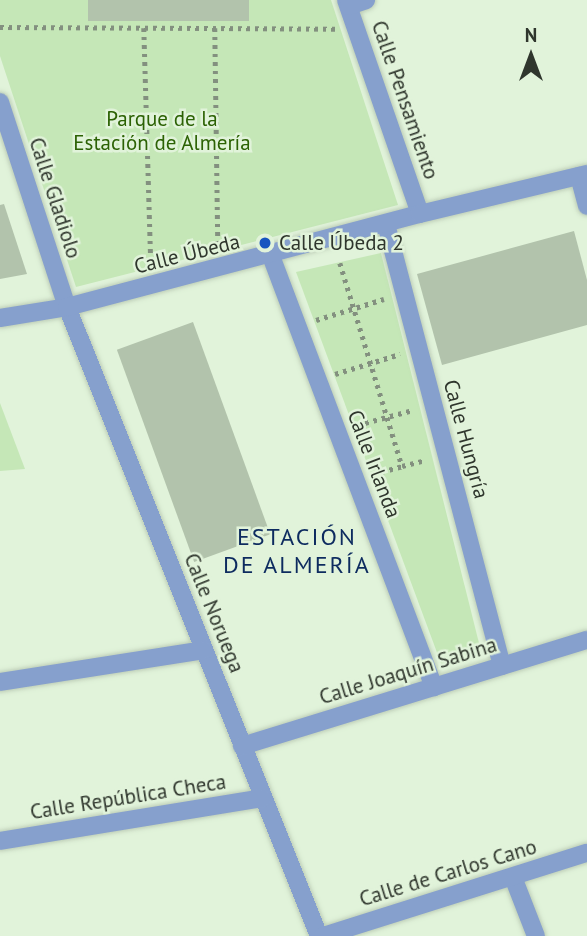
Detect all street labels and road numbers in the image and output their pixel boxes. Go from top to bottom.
street label: Calle Pensamiento [366,17,444,183]
street label: Calle Gladiolo [24,134,86,262]
street label: Calle Úbeda [132,229,242,279]
street label: Calle Hungría [438,377,494,501]
street label: Calle Irlanda [342,406,406,522]
street label: Calle Noruega [179,550,249,676]
street label: Calle Joaquín Sabina [316,632,500,710]
street label: Calle República Checa [28,769,228,825]
street label: Calle de Carlos Cano [356,834,540,912]

